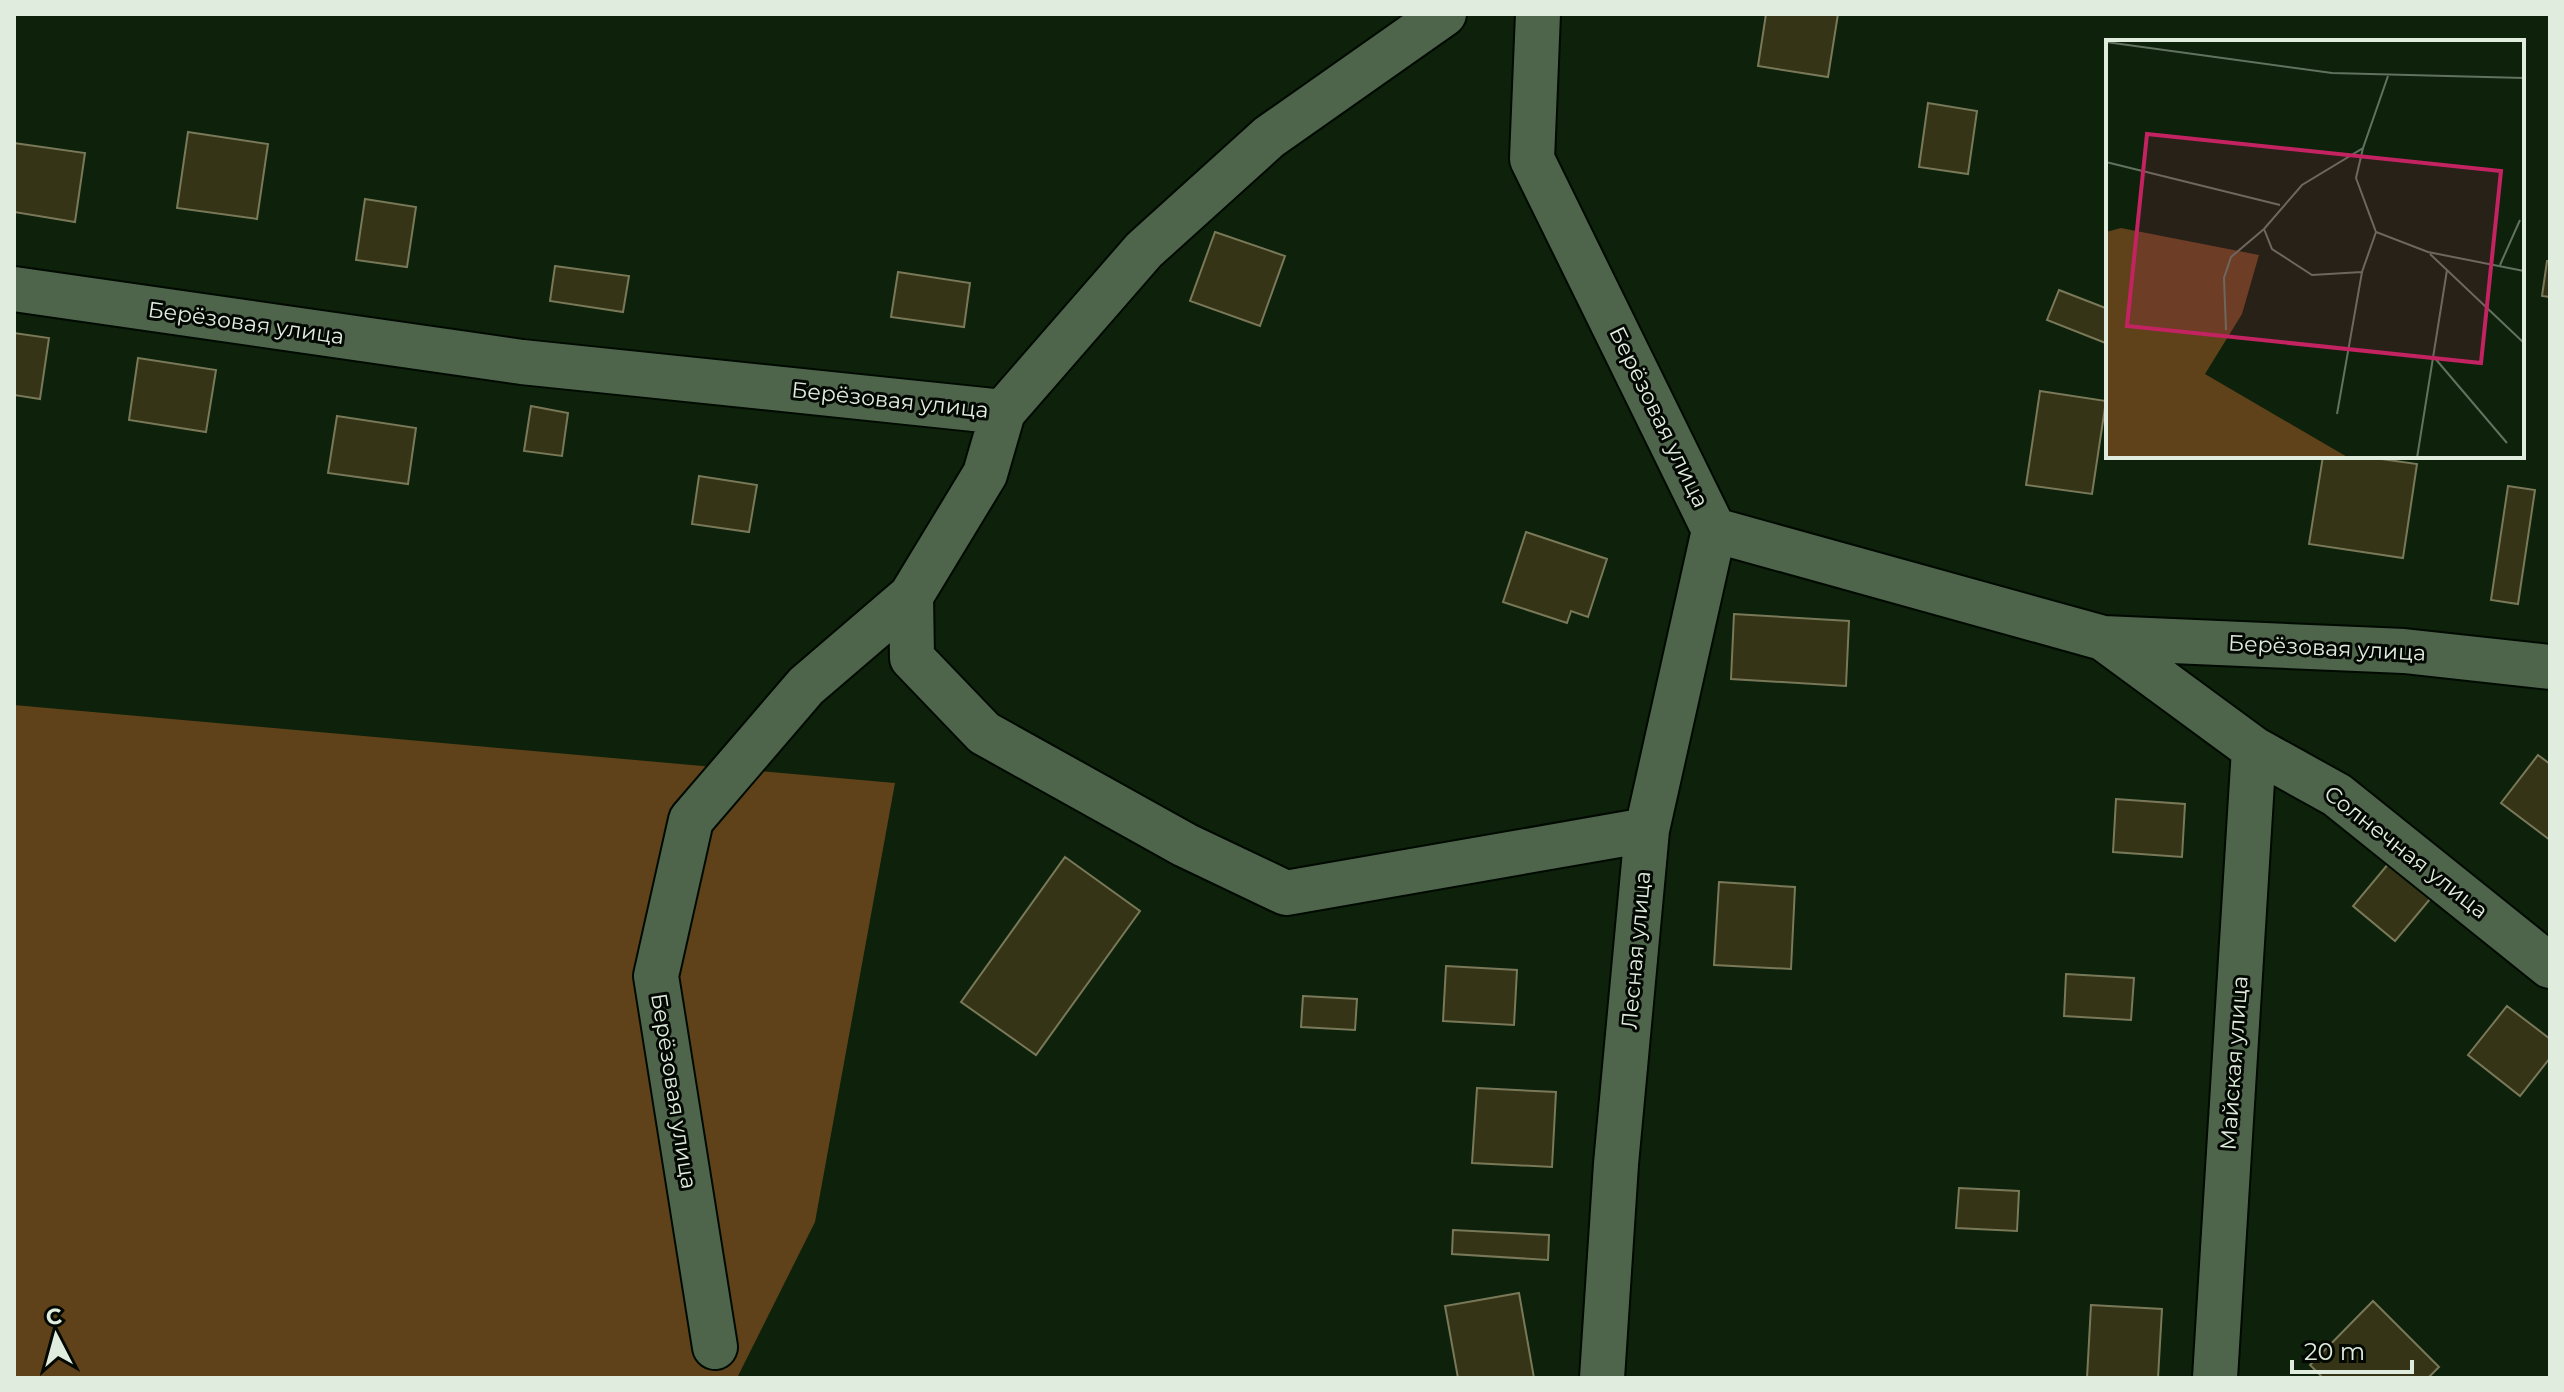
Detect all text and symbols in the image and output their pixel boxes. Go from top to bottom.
inset map [2106,40,2524,458]
street label: Берёзовая улица [146,296,346,350]
street label: Берёзовая улица [1603,322,1715,512]
street label: Берёзовая улица [790,376,990,424]
street label: Берёзовая улица [2227,629,2427,667]
street label: Солнечная улица [2319,780,2493,924]
street label: Лесная улица [1616,870,1656,1030]
street label: Майская улица [2214,975,2254,1151]
street label: Берёзовая улица [645,991,703,1191]
north arrow [16,1296,96,1376]
text: С [45,1302,63,1331]
scale bar [2292,1324,2412,1374]
text: 20 m [2304,1337,2365,1366]

